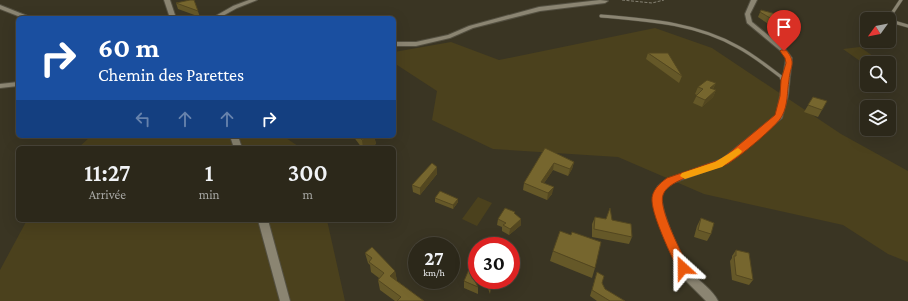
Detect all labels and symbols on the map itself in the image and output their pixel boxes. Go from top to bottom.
pin [767,10,801,51]
north arrow [860,12,896,48]
speed limit sign: 30 [468,237,520,289]
position arrow [662,247,704,289]

